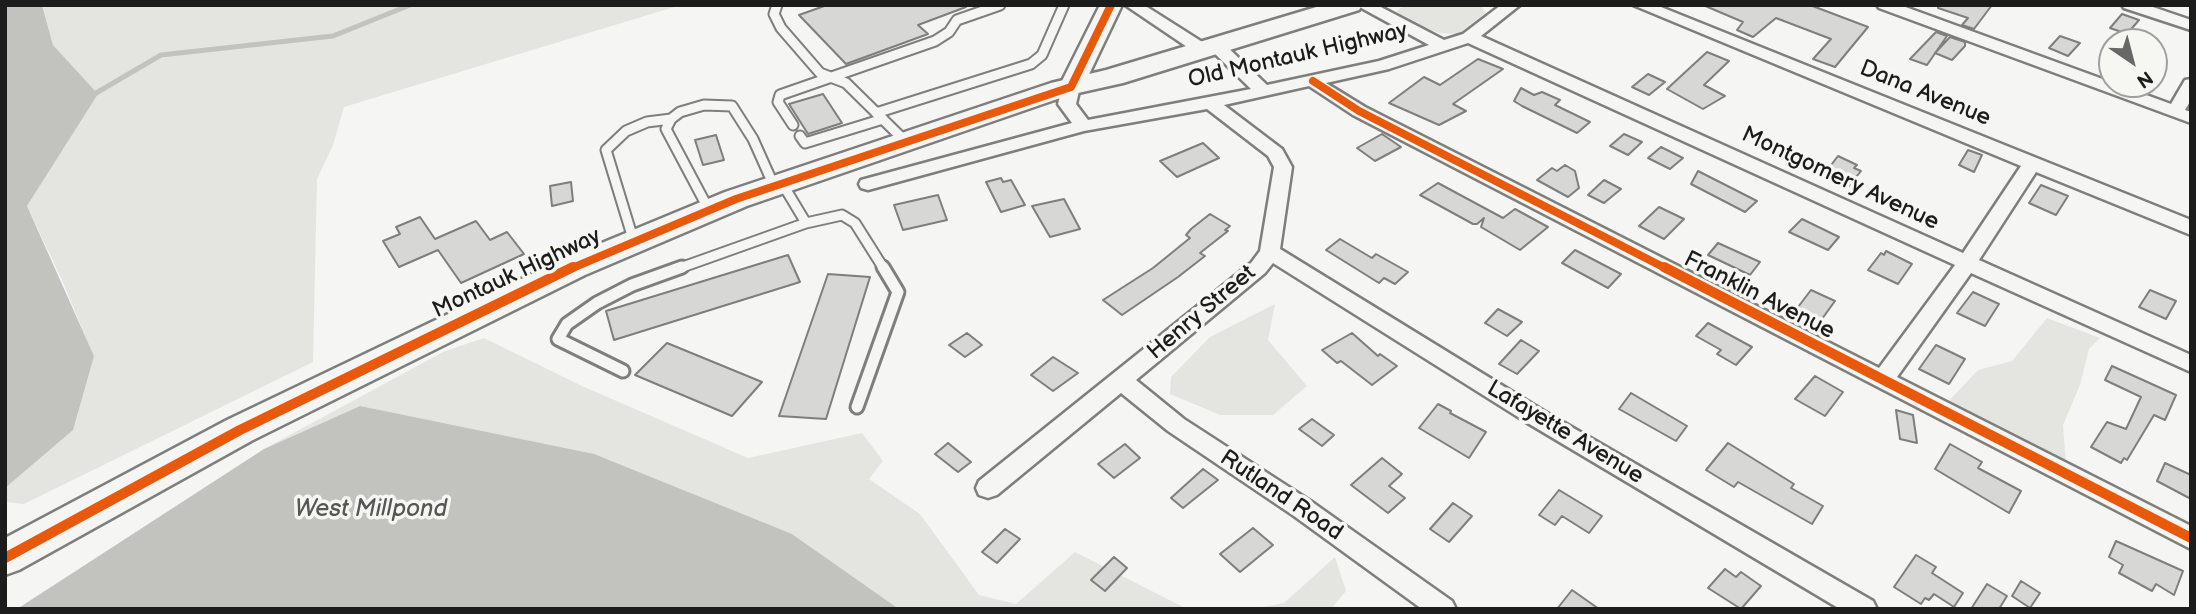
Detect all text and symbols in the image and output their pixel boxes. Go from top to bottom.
street label: Old Montauk Highway [1186,17,1410,95]
north arrow [2098,28,2168,98]
street label: Dana Avenue [1855,55,1995,133]
text: N [2132,65,2157,92]
street label: Montgomery Avenue [1737,121,1943,237]
street label: Montauk Highway [429,223,605,325]
street label: Franklin Avenue [1679,246,1839,346]
street label: Henry Street [1142,260,1262,366]
street label: Lafayette Avenue [1482,375,1648,491]
street label: Rutland Road [1214,445,1348,547]
water label: West Millpond [295,496,447,524]

